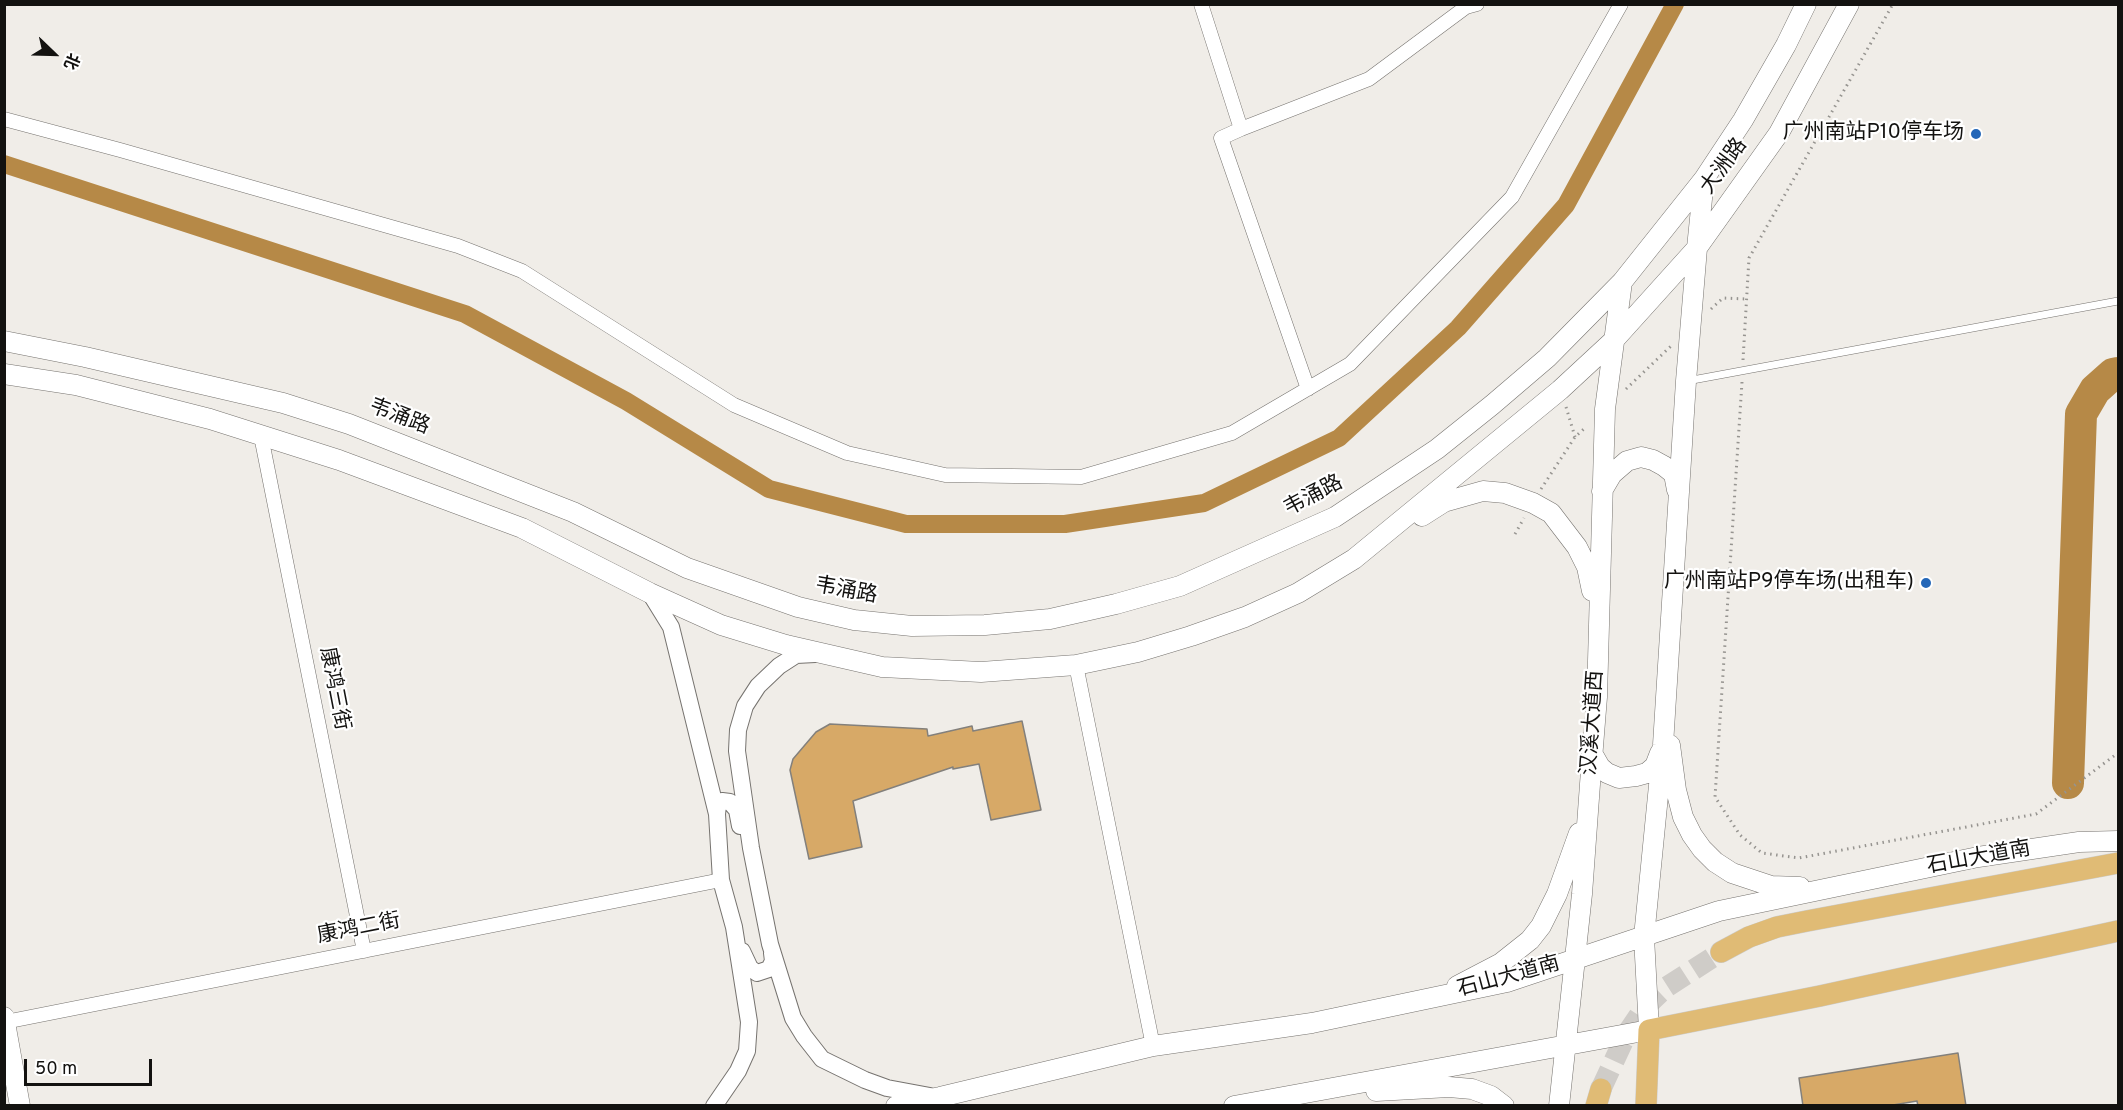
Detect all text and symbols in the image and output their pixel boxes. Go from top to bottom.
north arrow [24,24,84,84]
text: 北 [58,50,83,72]
place label: 广州南站P10停车场 [1782,121,1964,147]
marker: 广州南站P10停车场 [1969,127,1983,141]
street label: 大洲路 [1696,134,1754,200]
street label: 韦涌路 [365,395,433,441]
street label: 韦涌路 [1280,471,1348,523]
place label: 广州南站P9停车场(出租车) [1664,570,1914,596]
street label: 韦涌路 [813,574,879,610]
marker: 广州南站P9停车场(出租车) [1919,576,1933,590]
street label: 康鸿三街 [313,645,353,733]
street label: 汉溪大道西 [1578,670,1610,776]
street label: 石山大道南 [1925,837,2033,881]
street label: 康鸿二街 [315,910,403,950]
street label: 石山大道南 [1455,952,1563,1004]
scale bar [27,1047,154,1085]
text: 50 m [35,1058,77,1081]

